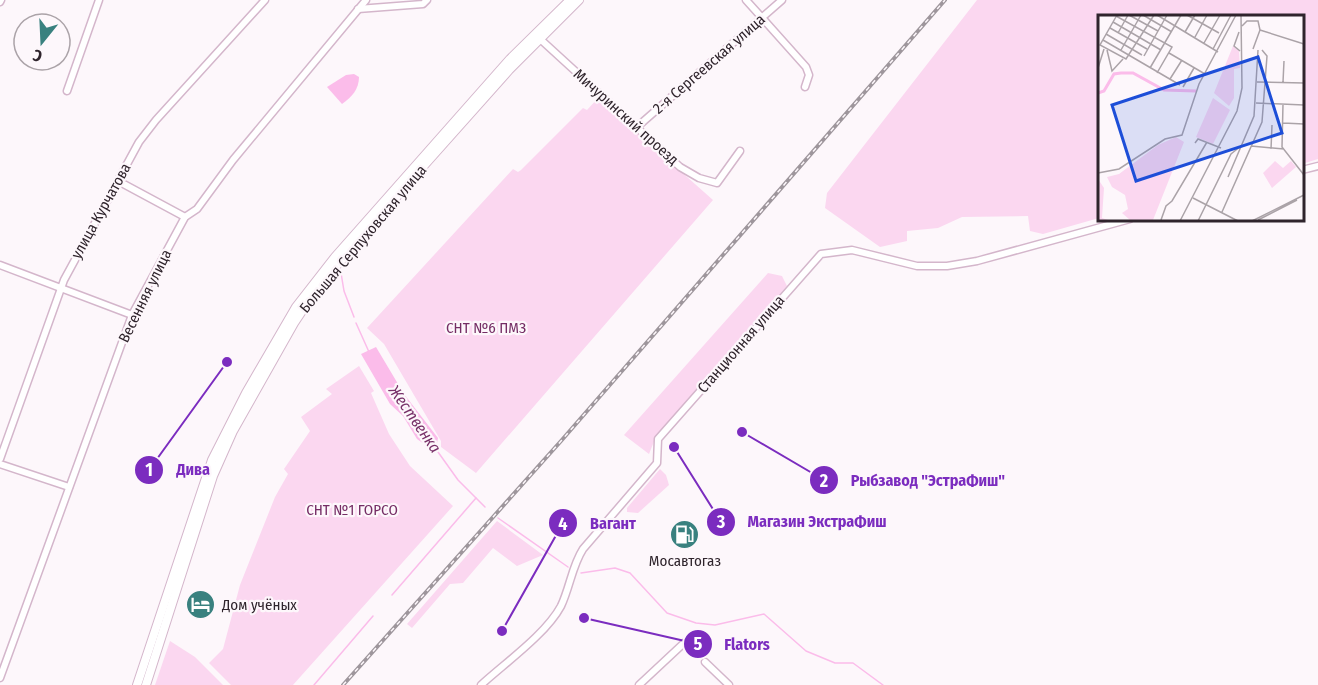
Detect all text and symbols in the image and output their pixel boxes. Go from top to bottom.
street label: 2-я Сергеевская улица [649,10,769,118]
north arrow [12,12,72,72]
inset map [1098,15,1303,220]
text: С [30,45,44,66]
street label: Мичуринский проезд [570,65,682,169]
street label: улица Курчатова [67,160,135,262]
street label: Большая Серпуховская улица [296,161,430,317]
street label: Весенняя улица [115,247,175,345]
street label: Станционная улица [694,291,788,397]
park label: СНТ №6 ПМЗ [446,319,526,337]
water label: Жественка [384,381,445,456]
callout: Дива [134,453,222,487]
text: 1 [145,459,153,481]
text: Дива [175,460,210,479]
callout: Рыбзавод "ЭстраФиш" [809,463,1017,497]
text: 2 [819,470,828,492]
text: Рыбзавод "ЭстраФиш" [851,471,1005,490]
park label: СНТ №1 ГОРСО [306,501,398,519]
callout: Магазин ЭкстраФиш [706,505,899,539]
callout: Вагант [548,506,648,540]
text: 3 [716,511,726,533]
text: Магазин ЭкстраФиш [748,512,887,531]
text: 4 [558,513,568,535]
text: Вагант [590,514,636,533]
fuel station icon: Мосавтогаз [669,518,701,550]
place label: Мосавтогаз [649,552,721,570]
hotel icon: Дом учёных [185,589,217,621]
place label: Дом учёных [221,596,297,614]
callout: Flators [683,627,782,661]
text: 5 [694,633,703,655]
text: Flators [724,635,770,654]

